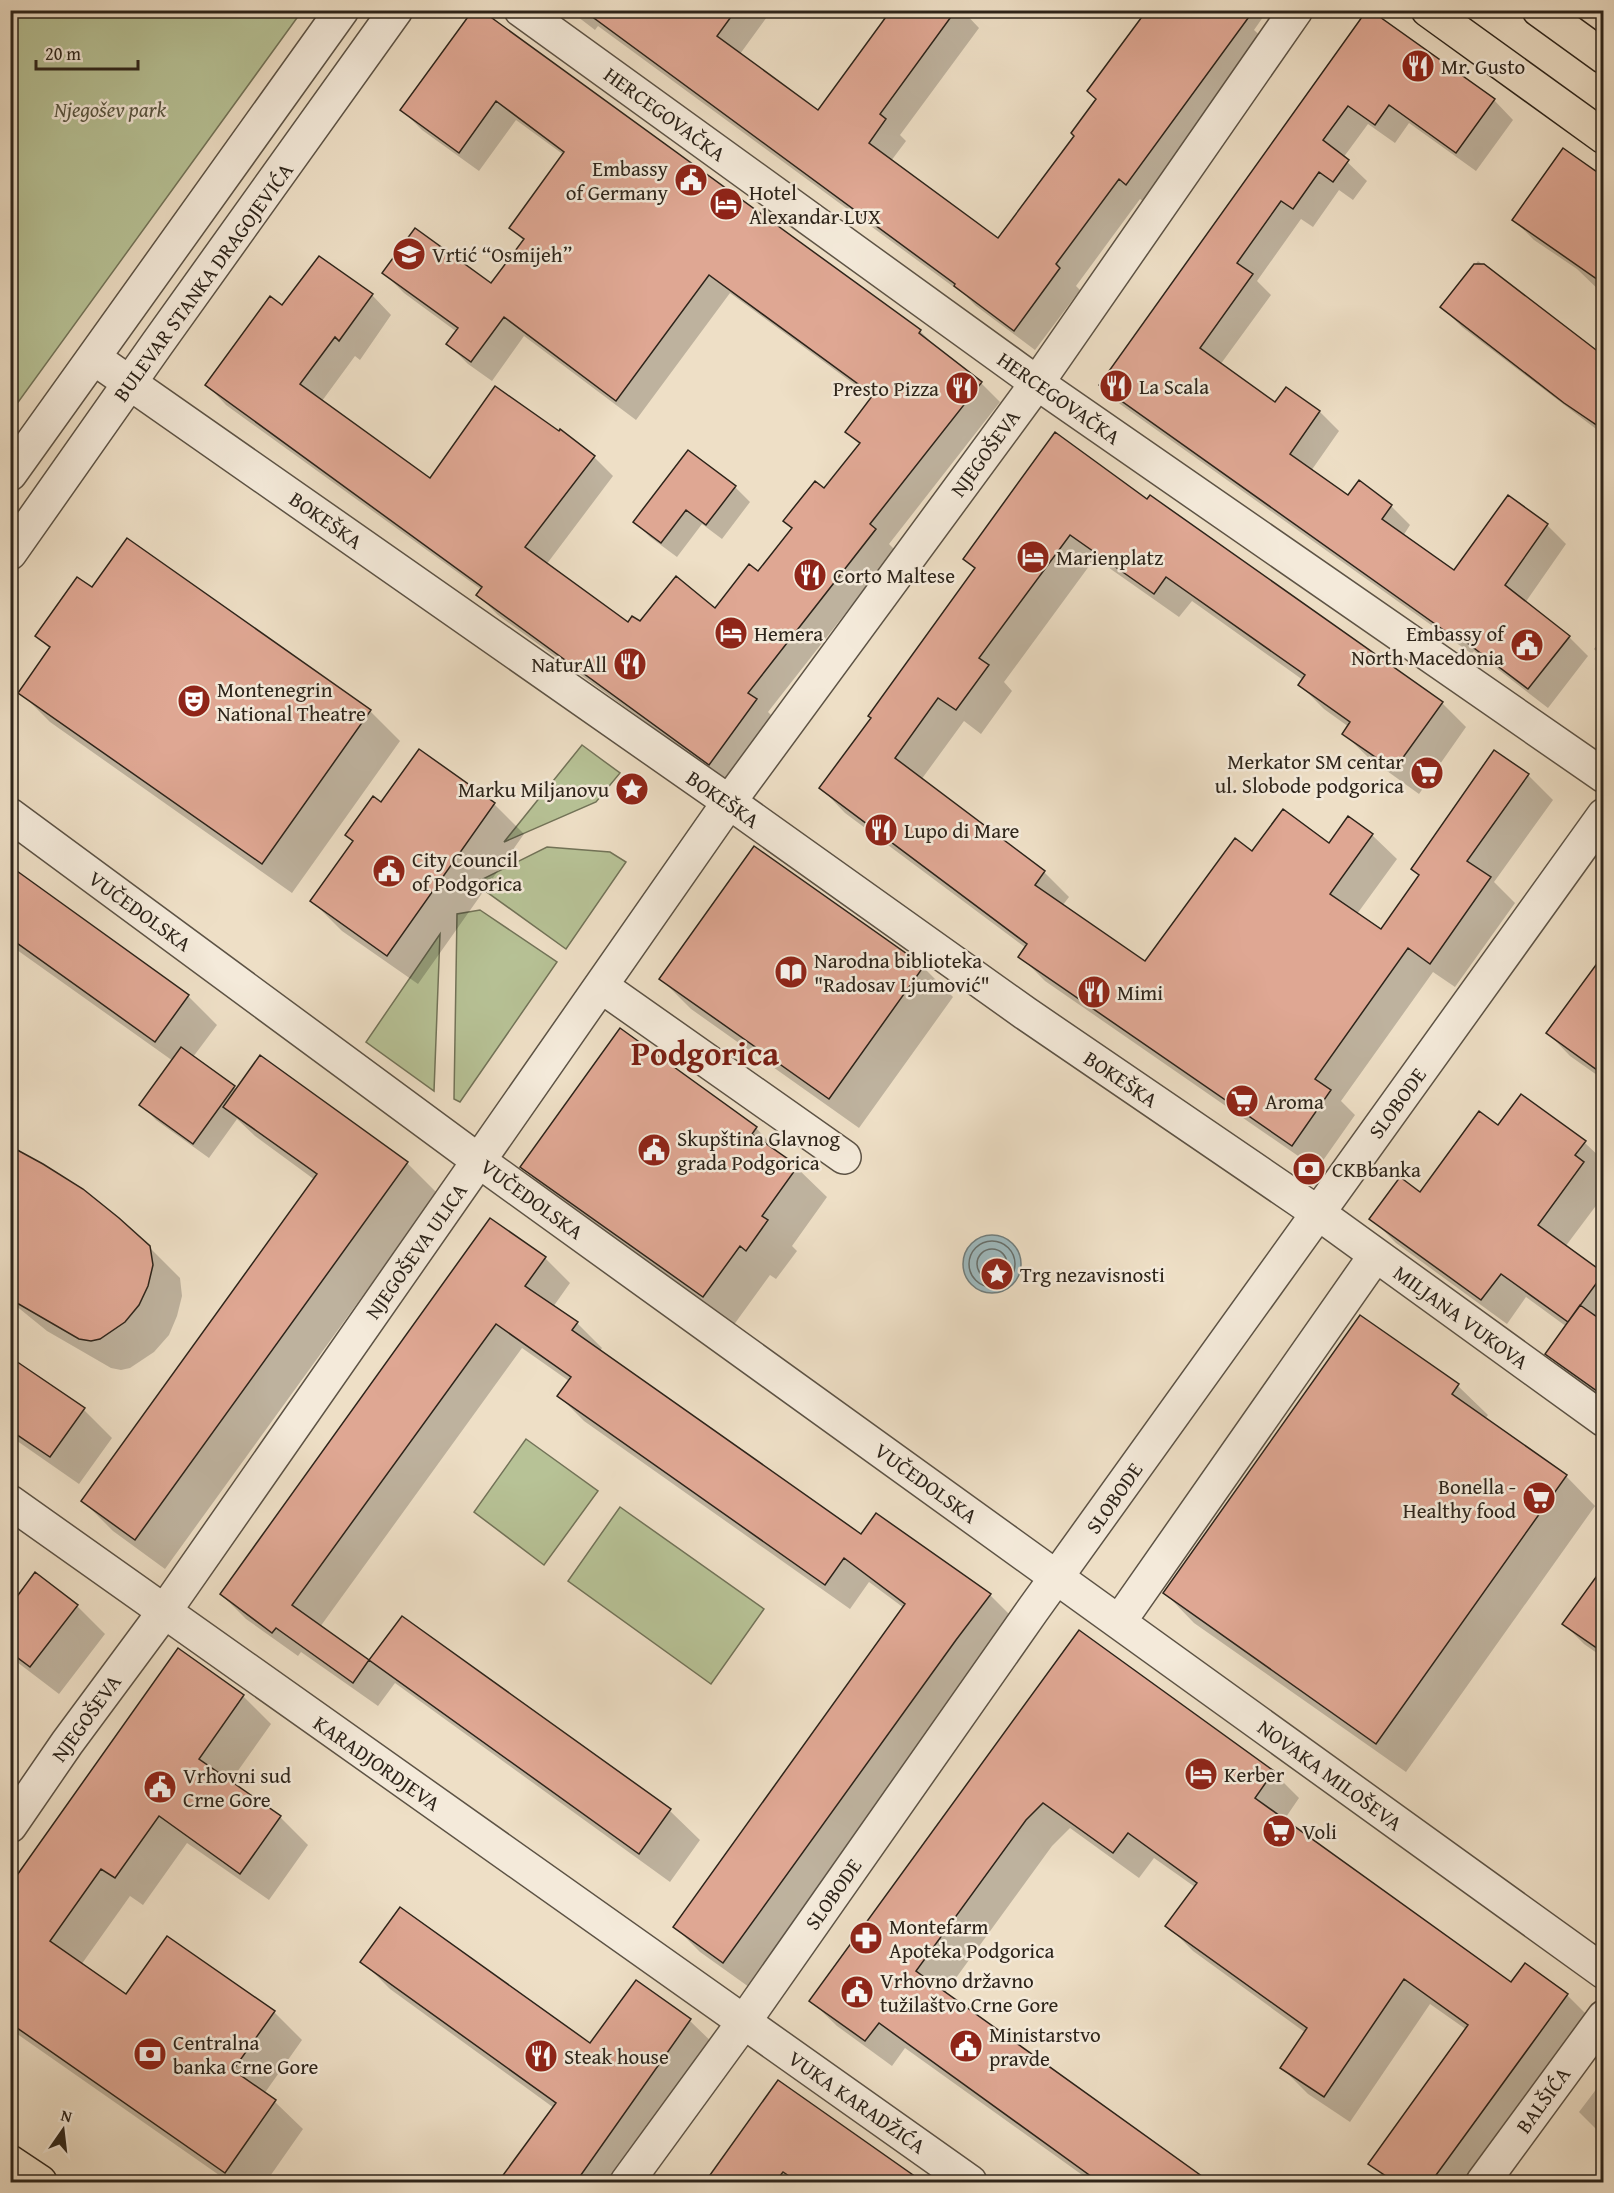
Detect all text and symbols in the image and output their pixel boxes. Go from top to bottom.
scale bar [36,33,138,71]
text: 20 m [45,40,81,67]
restaurant icon: Mr. Gusto [1400,48,1436,84]
place label: Mr. Gusto [1441,51,1525,82]
street label: HERCEGOVAČKA [598,59,733,169]
park label: Njegošev park [53,94,166,125]
place label: Embassy of Germany [566,153,669,208]
street label: BULEVAR STANKA DRAGOJEVIĆA [106,156,301,408]
public building icon: Embassy of Germany [673,162,709,198]
place label: Hotel Alexandar LUX [749,177,881,232]
hotel icon: Hotel Alexandar LUX [708,186,744,222]
school or university icon: Vrtić “Osmijeh” [391,236,427,272]
place label: Vrtić “Osmijeh” [432,239,572,270]
street label: HERCEGOVAČKA [991,344,1127,452]
restaurant icon: La Scala [1098,368,1134,404]
restaurant icon: Presto Pizza [944,370,980,406]
place label: La Scala [1139,371,1209,402]
place label: Presto Pizza [833,373,939,404]
street label: NJEGOŠEVA [943,403,1027,503]
street label: BOKEŠKA [283,483,369,557]
hotel icon: Marienplatz [1015,539,1051,575]
place label: Marienplatz [1056,542,1163,573]
restaurant icon: Corto Maltese [792,557,828,593]
place label: Corto Maltese [833,560,955,591]
hotel icon: Hemera [713,615,749,651]
place label: Hemera [754,618,823,649]
place label: Embassy of North Macedonia [1351,618,1506,673]
public building icon: Embassy of North Macedonia [1509,627,1545,663]
restaurant icon: NaturAll [612,646,648,682]
place label: NaturAll [531,649,607,680]
place label: Montenegrin National Theatre [217,674,366,729]
theatre icon: Montenegrin National Theatre [176,683,212,719]
place label: Merkator SM centar ul. Slobode podgorica [1215,746,1404,801]
supermarket icon: Merkator SM centar ul. Slobode podgorica [1409,755,1445,791]
street label: BOKEŠKA [680,762,766,836]
place icon: Marku Miljanovu [614,771,650,807]
place label: Marku Miljanovu [458,774,610,805]
restaurant icon: Lupo di Mare [863,812,899,848]
place label: Lupo di Mare [904,815,1019,846]
place label: City Council of Podgorica [412,844,522,899]
public building icon: City Council of Podgorica [371,853,407,889]
street label: VUČEDOLSKA [82,863,198,959]
place label: Narodna biblioteka "Radosav Ljumović" [814,945,990,1000]
library icon: Narodna biblioteka "Radosav Ljumović" [773,954,809,990]
restaurant icon: Mimi [1076,974,1112,1010]
place label: Mimi [1117,977,1163,1008]
district label: Podgorica [631,1029,779,1077]
street label: BOKEŠKA [1078,1043,1164,1115]
street label: SLOBODE [1361,1061,1434,1145]
supermarket icon: Aroma [1224,1083,1260,1119]
place label: Aroma [1265,1086,1324,1117]
place label: Skupština Glavnog grada Podgorica [677,1123,840,1178]
public building icon: Skupština Glavnog grada Podgorica [636,1132,672,1168]
street label: VUČEDOLSKA [474,1151,590,1247]
bank icon: CKBbanka [1291,1151,1327,1187]
place label: CKBbanka [1332,1154,1421,1185]
street label: NJEGOŠEVA ULICA [357,1176,475,1325]
place icon: Trg nezavisnosti [979,1256,1015,1292]
street label: MILJANA VUKOVA [1387,1257,1535,1377]
place label: Trg nezavisnosti [1020,1259,1165,1290]
street label: VUČEDOLSKA [868,1435,984,1531]
street label: SLOBODE [1078,1456,1150,1540]
place label: Bonella - Healthy food [1403,1471,1517,1526]
supermarket icon: Bonella - Healthy food [1521,1480,1557,1516]
street label: NJEGOŠEVA [44,1668,128,1768]
street label: KARADJORDJEVA [307,1708,447,1818]
street label: NOVAKA MILOŠEVA [1251,1712,1409,1838]
hotel icon: Kerber [1183,1756,1219,1792]
place label: Kerber [1224,1759,1285,1790]
place label: Vrhovni sud Crne Gore [183,1760,292,1815]
public building icon: Vrhovni sud Crne Gore [142,1769,178,1805]
supermarket icon: Voli [1261,1813,1297,1849]
place label: Voli [1302,1816,1337,1847]
street label: SLOBODE [797,1852,869,1936]
place label: Montefarm Apoteka Podgorica [889,1911,1055,1966]
pharmacy icon: Montefarm Apoteka Podgorica [848,1920,884,1956]
place label: Vrhovno državno tužilaštvo Crne Gore [880,1965,1059,2020]
public building icon: Vrhovno državno tužilaštvo Crne Gore [839,1974,875,2010]
place label: Ministarstvo pravde [989,2019,1101,2074]
place label: Centralna banka Crne Gore [173,2027,319,2082]
public building icon: Ministarstvo pravde [948,2028,984,2064]
bank icon: Centralna banka Crne Gore [132,2036,168,2072]
restaurant icon: Steak house [523,2038,559,2074]
place label: Steak house [564,2041,669,2072]
street label: VUKA KARADŽIĆA [782,2043,932,2161]
street label: BALŠIĆA [1508,2060,1578,2140]
north arrow [33,2100,93,2160]
text: N [59,2103,75,2128]

